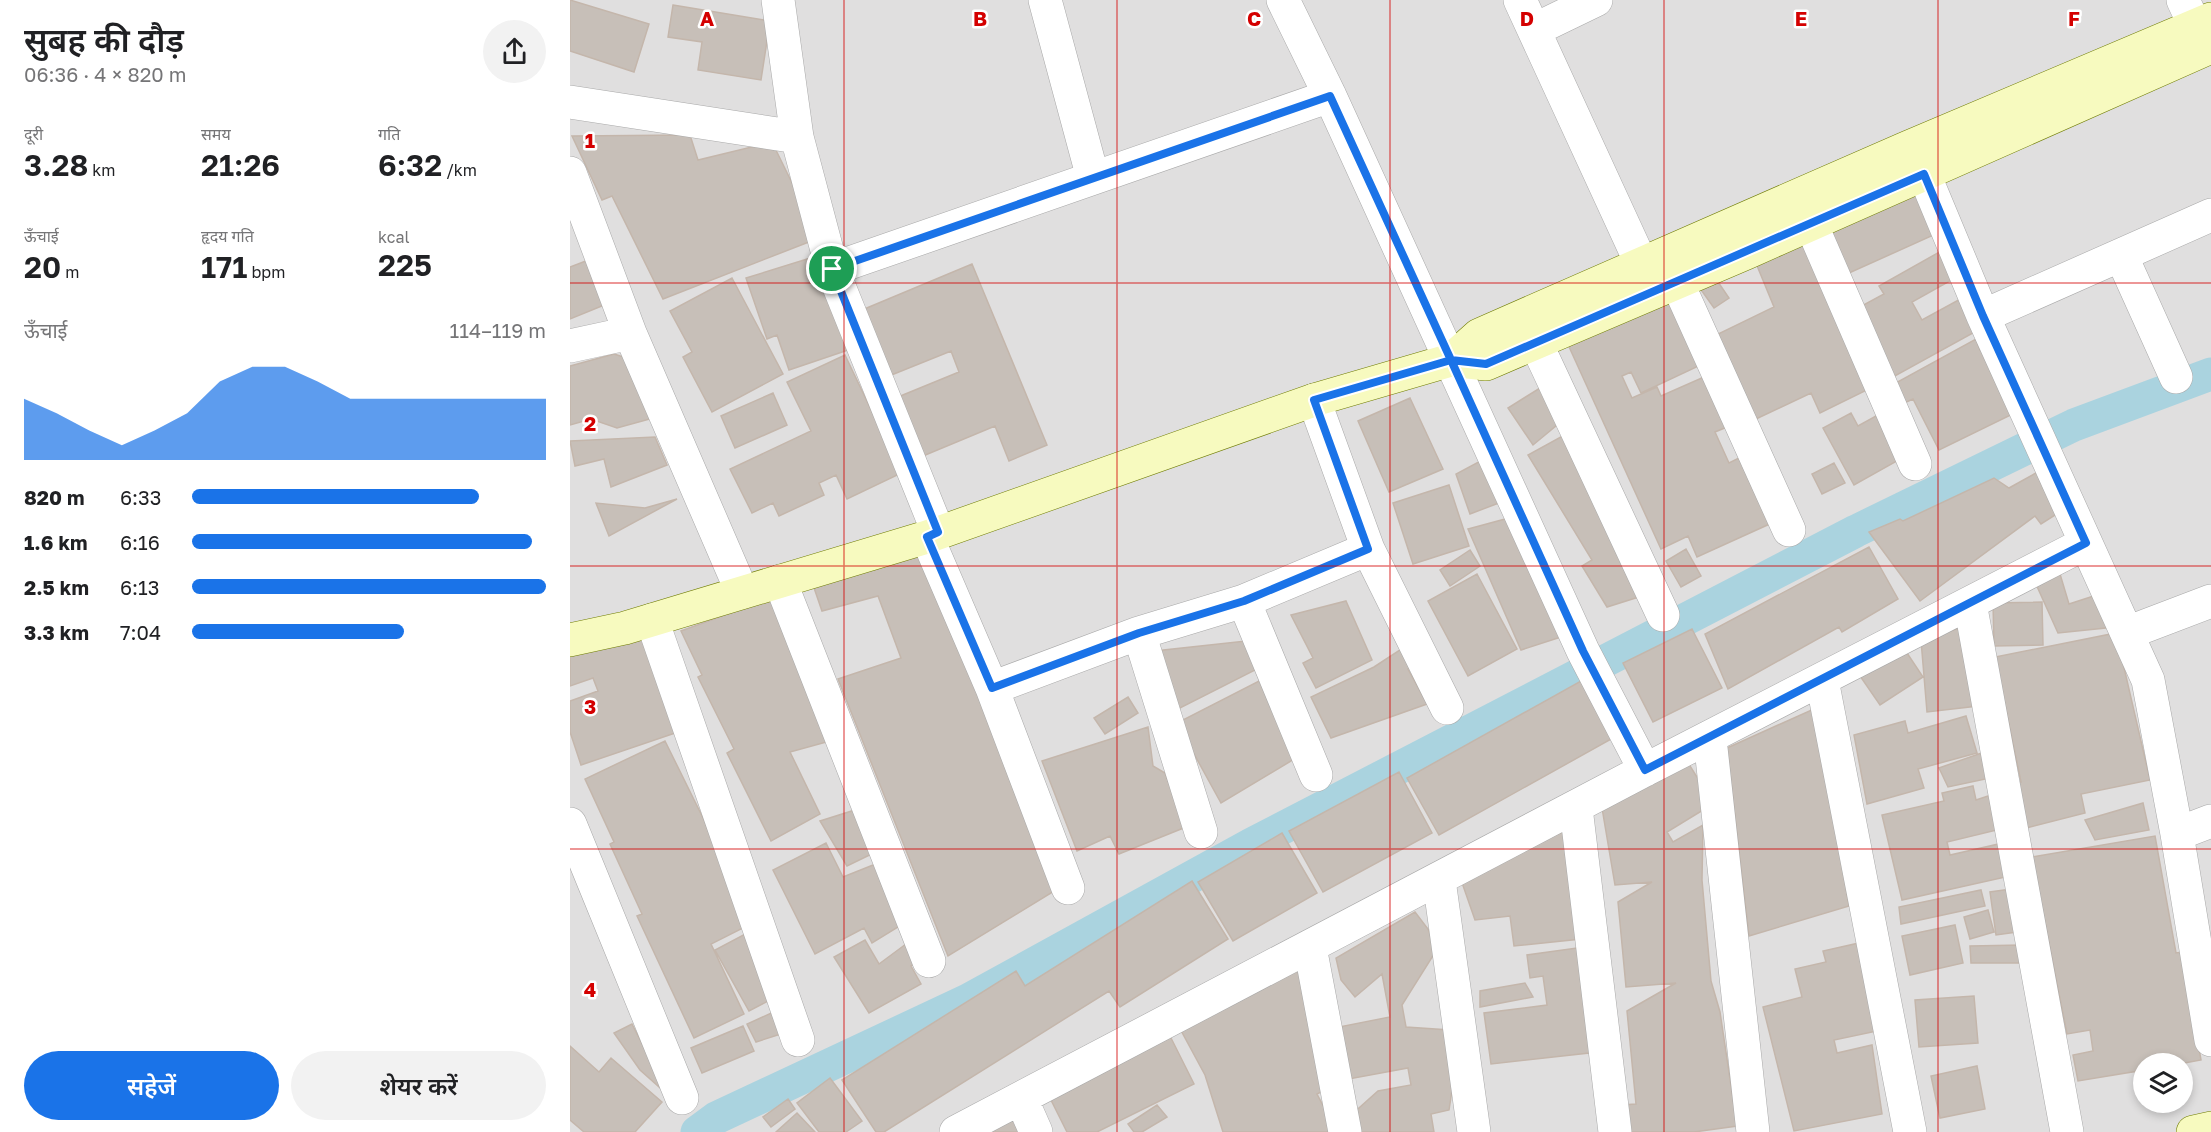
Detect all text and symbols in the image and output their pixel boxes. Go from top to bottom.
text: A [700,6,714,30]
text: B [973,6,987,30]
text: C [1247,6,1261,30]
text: D [1520,6,1534,30]
text: E [1795,6,1807,30]
text: F [2068,6,2080,30]
text: सुबह की दौड़ [24,20,184,59]
button: share [483,20,546,83]
text: 06:36 · 4 × 820 m [24,62,186,86]
text: दूरी [24,124,43,144]
text: समय [201,124,231,144]
text: गति [378,124,400,144]
text: 1 [585,128,595,152]
text: 3.28 [24,147,88,183]
text: 21:26 [201,147,280,183]
text: 6:32 [378,147,442,183]
text: km [88,160,115,180]
text: /km [442,160,477,180]
text: ऊँचाई [24,226,59,246]
text: हृदय गति [201,226,254,246]
text: kcal [378,227,410,247]
pin [806,243,857,294]
text: 225 [378,247,432,283]
text: 20 [24,249,61,285]
text: 171 [201,249,247,285]
icon: arrive [815,252,848,285]
text: m [61,262,79,282]
text: bpm [247,262,285,282]
text: ऊँचाई [24,318,67,342]
text: 114–119 m [450,318,546,342]
text: 2 [584,411,596,435]
text: 820 m [24,485,85,509]
text: 6:33 [120,485,162,509]
text: 1.6 km [24,530,88,554]
text: 6:16 [120,530,160,554]
text: 2.5 km [24,575,89,599]
text: 6:13 [120,575,160,599]
text: 3.3 km [24,620,89,644]
text: 7:04 [120,620,161,644]
text: 3 [584,694,596,718]
text: 4 [584,977,596,1001]
button: सहेजें [24,1051,279,1120]
button: शेयर करें [291,1051,546,1120]
map controls [2133,1053,2193,1113]
button: layers [2133,1053,2193,1113]

